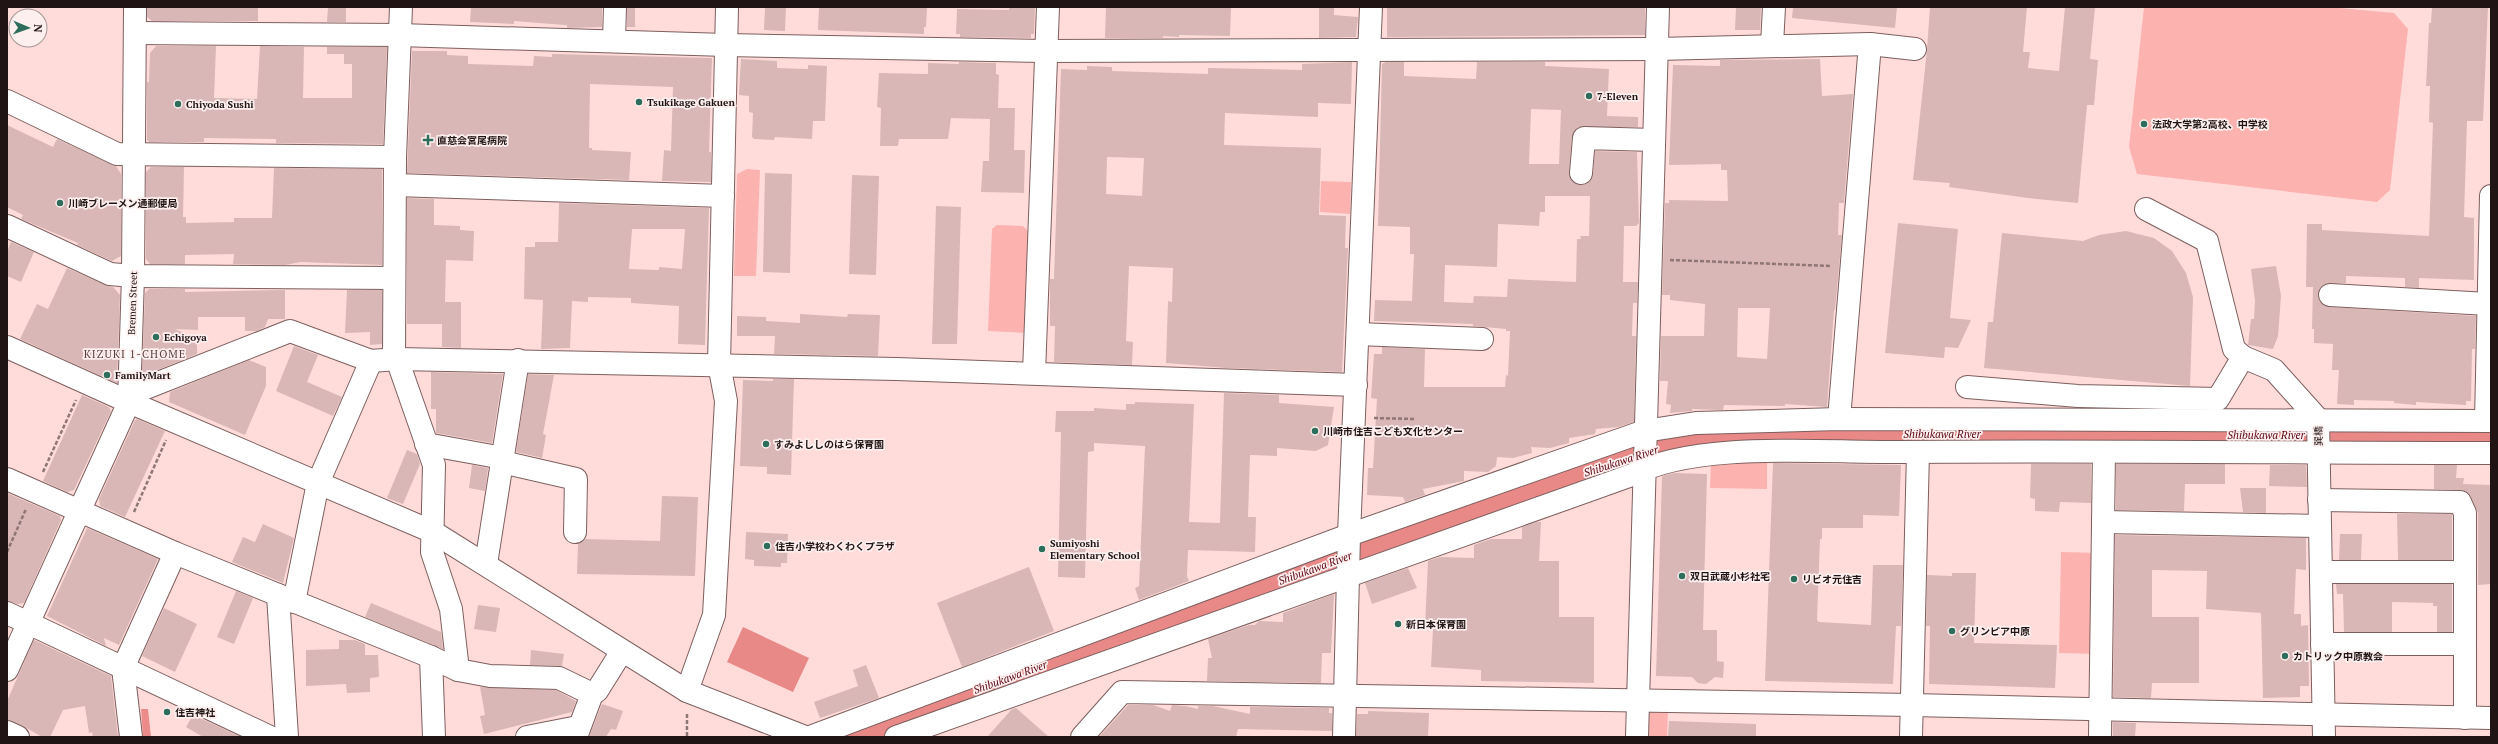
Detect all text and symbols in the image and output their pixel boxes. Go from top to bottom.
north arrow [8,8,48,48]
text: N [31,24,45,33]
place label: 7-Eleven [1597,90,1639,103]
marker: 7-Eleven [1584,91,1594,101]
place label: Tsukikage Gakuen [647,96,735,109]
marker: Tsukikage Gakuen [634,97,644,107]
place label: Chiyoda Sushi [186,98,254,111]
marker: Chiyoda Sushi [173,99,183,109]
place label: 法政大学第2高校、中学校 [2152,118,2268,131]
marker: 法政大学第2高校、中学校 [2139,119,2149,129]
marker: 直慈会宮尾病院 [422,134,434,146]
place label: 直慈会宮尾病院 [437,134,507,147]
place label: 川崎ブレーメン通郵便局 [68,197,178,210]
marker: 川崎ブレーメン通郵便局 [55,198,65,208]
street label: Bremen Street [125,271,140,335]
place label: Echigoya [164,331,207,344]
marker: Echigoya [151,332,161,342]
district label: KIZUKI 1-CHOME [84,347,186,361]
place label: FamilyMart [115,369,171,382]
marker: FamilyMart [102,370,112,380]
place label: 川崎市住吉こども文化センター [1323,425,1463,438]
marker: 川崎市住吉こども文化センター [1310,426,1320,436]
street label: 巽橋 [2312,426,2325,446]
water label: Shibukawa River [1903,427,1982,441]
water label: Shibukawa River [2227,428,2306,442]
place label: すみよししのはら保育園 [774,438,884,451]
marker: すみよししのはら保育園 [761,439,771,449]
water label: Shibukawa River [1582,442,1661,480]
place label: Sumiyoshi Elementary School [1050,537,1140,562]
place label: 住吉小学校わくわくプラザ [775,540,895,553]
marker: 住吉小学校わくわくプラザ [762,541,772,551]
marker: Sumiyoshi Elementary School [1037,544,1047,554]
water label: Shibukawa River [1276,548,1355,588]
place label: 双日武蔵小杉社宅 [1690,570,1770,583]
marker: 双日武蔵小杉社宅 [1677,571,1687,581]
place label: リビオ元住吉 [1802,573,1862,586]
marker: リビオ元住吉 [1789,574,1799,584]
place label: 新日本保育園 [1406,618,1466,631]
marker: 新日本保育園 [1393,619,1403,629]
place label: グリンピア中原 [1960,625,2030,638]
marker: グリンピア中原 [1947,626,1957,636]
place label: カトリック中原教会 [2293,650,2383,663]
marker: カトリック中原教会 [2280,651,2290,661]
water label: Shibukawa River [971,657,1050,697]
place label: 住吉神社 [175,706,216,719]
marker: 住吉神社 [162,707,172,717]

